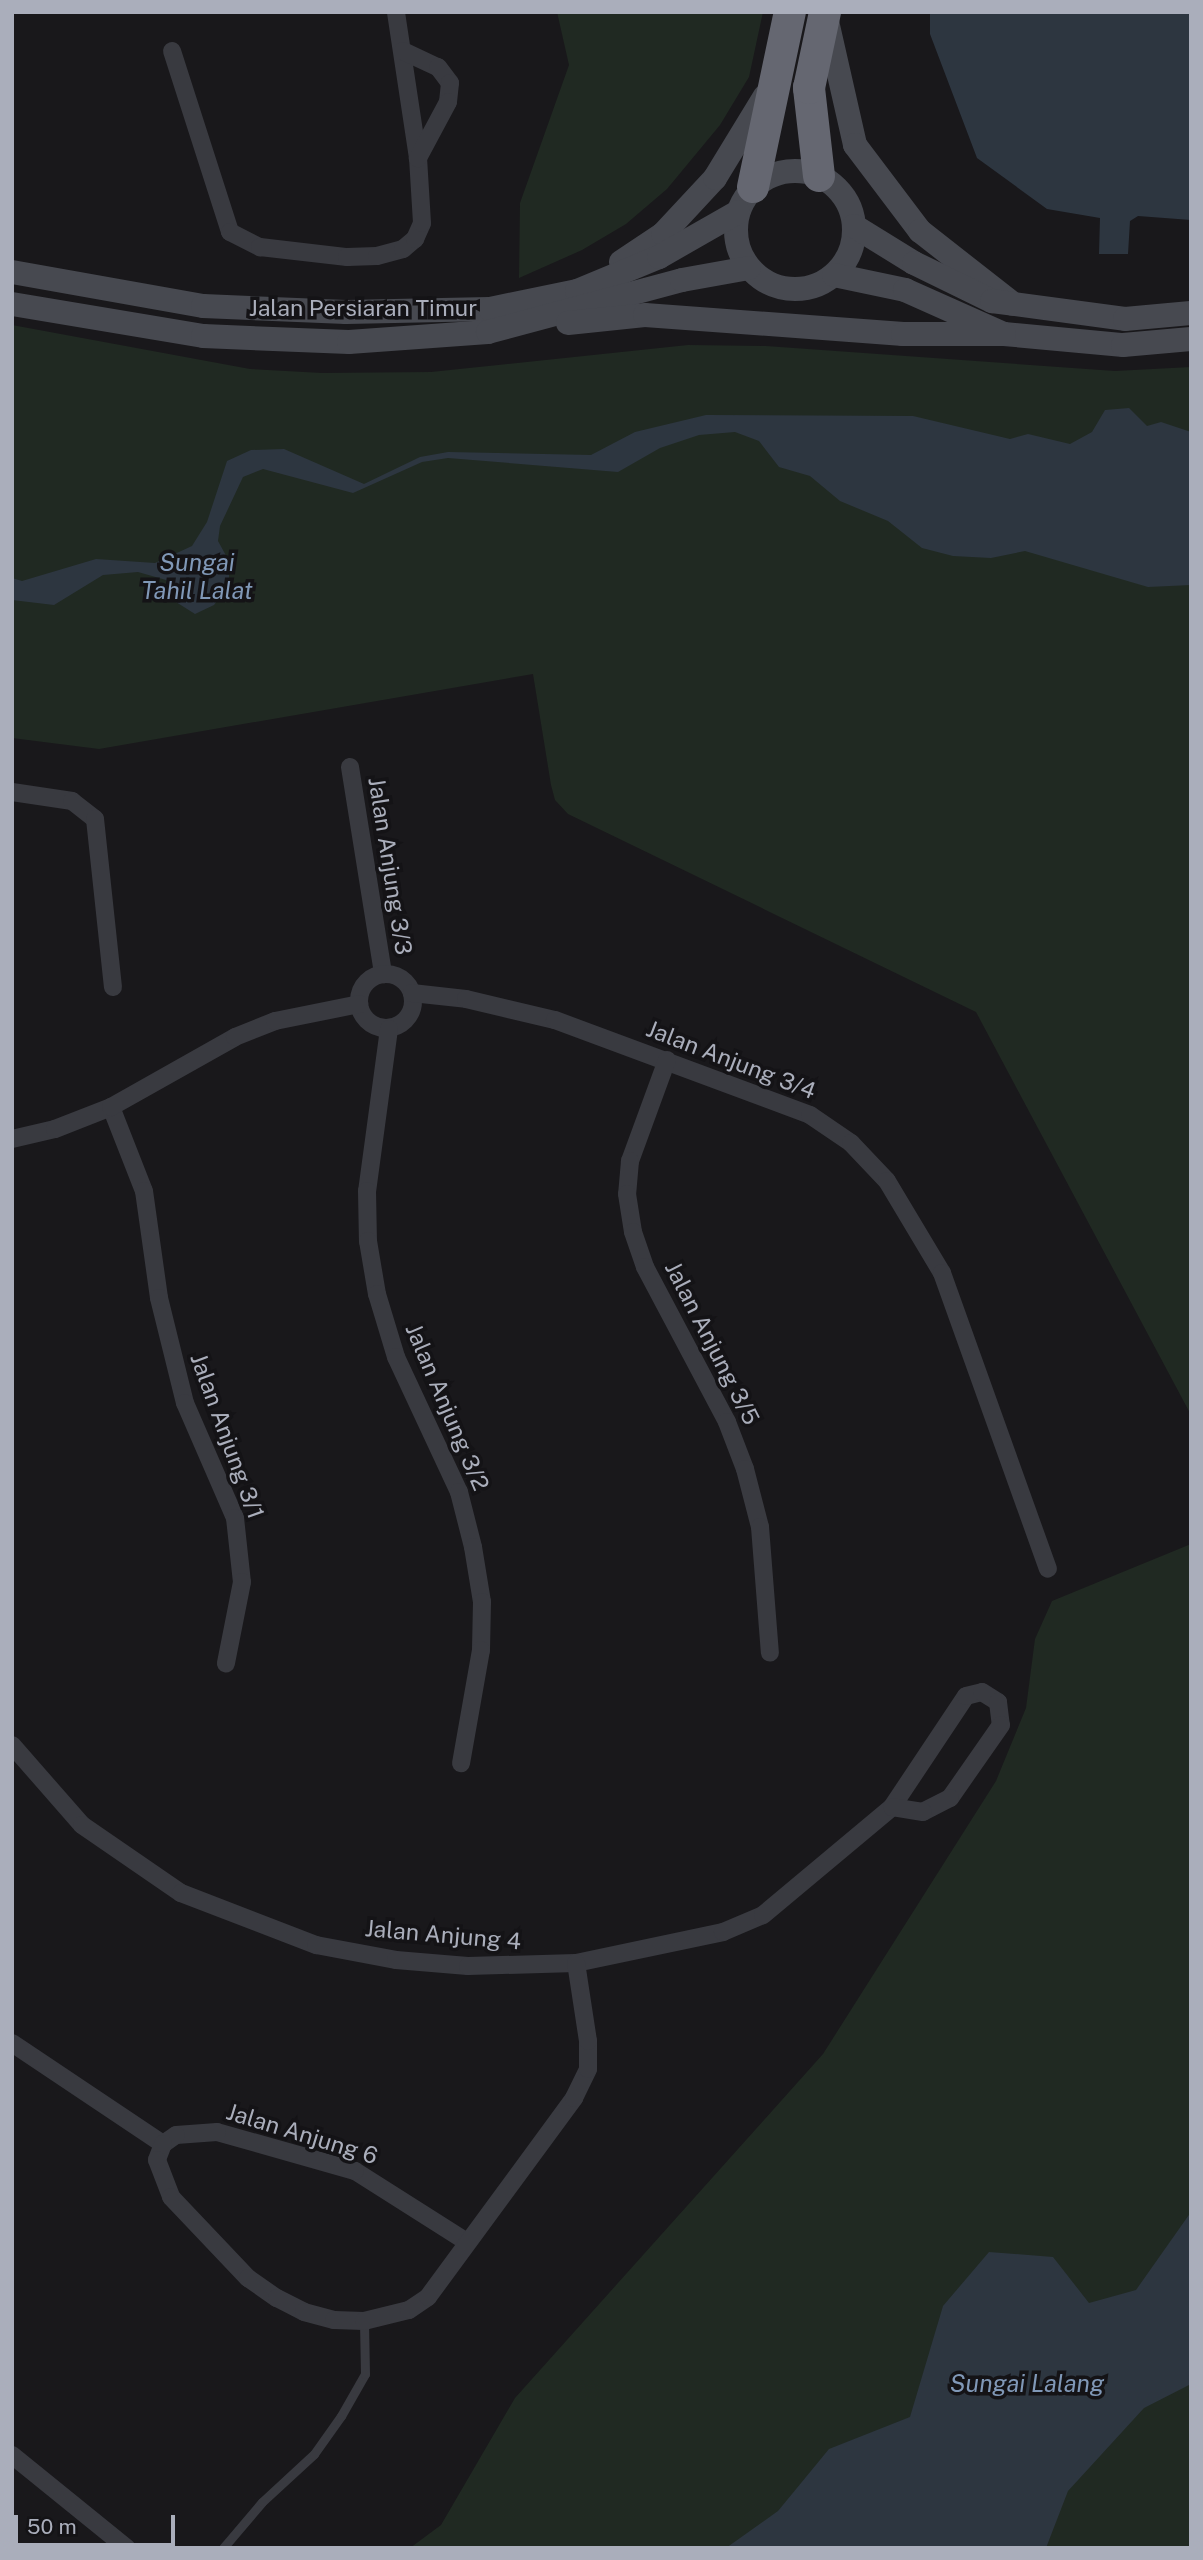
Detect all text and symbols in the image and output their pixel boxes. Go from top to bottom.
street label: Jalan Persiaran Timur [249,294,477,322]
water label: Sungai Tahil Lalat [141,549,253,605]
street label: Jalan Anjung 3/3 [362,775,418,957]
street label: Jalan Anjung 3/4 [642,1015,820,1105]
street label: Jalan Anjung 3/5 [659,1257,765,1429]
street label: Jalan Anjung 3/2 [399,1319,495,1495]
street label: Jalan Anjung 3/1 [184,1349,270,1523]
street label: Jalan Anjung 4 [364,1914,522,1956]
street label: Jalan Anjung 6 [223,2098,381,2170]
water label: Sungai Lalang [950,2370,1104,2398]
scale bar [18,2500,178,2544]
text: 50 m [27,2514,77,2539]

